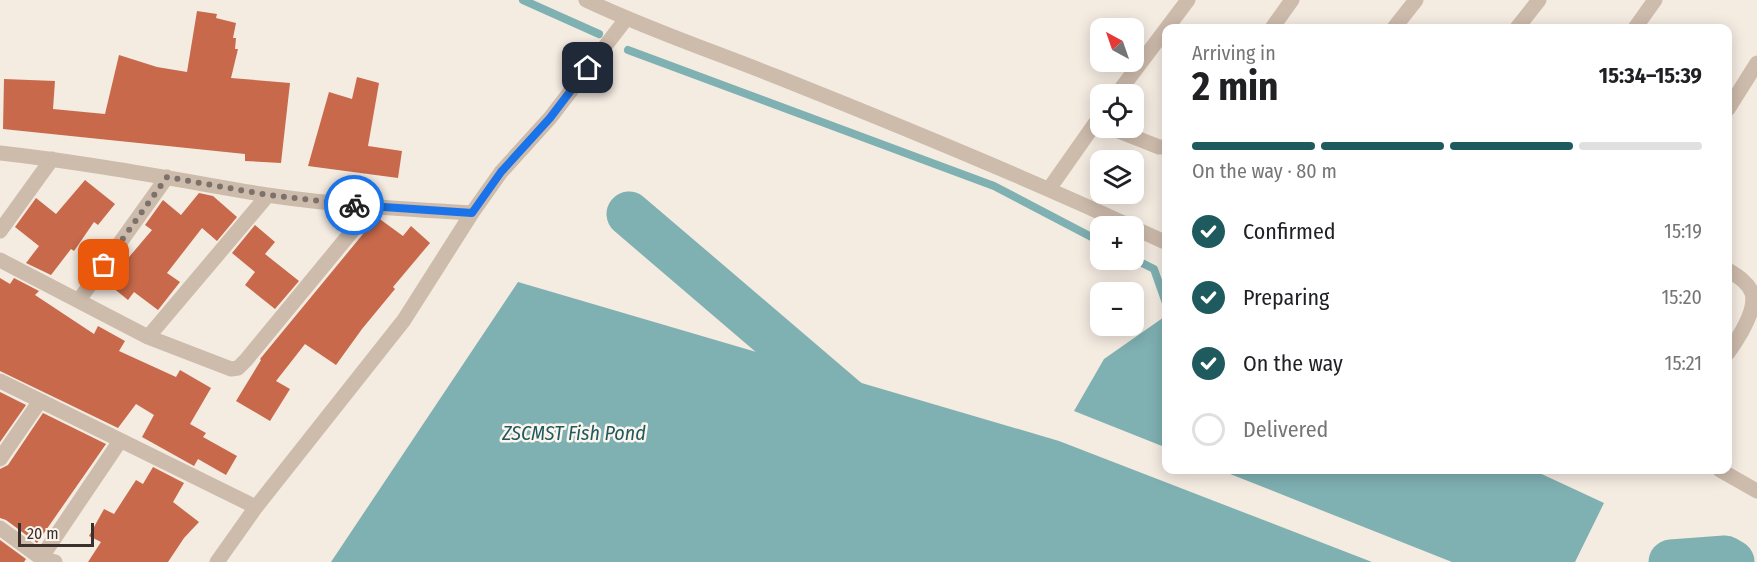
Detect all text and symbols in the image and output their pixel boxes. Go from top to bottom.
north arrow [1090,18,1144,72]
map controls [1090,18,1144,336]
text: Arriving in [1192,41,1276,65]
pin [562,42,613,93]
icon: home [571,51,604,84]
text: 15:34–15:39 [1599,62,1702,89]
text: 2 min [1192,64,1278,110]
button: locate [1090,84,1144,138]
button: layers [1090,150,1144,204]
text: On the way · 80 m [1192,159,1337,183]
courier [324,175,384,235]
icon: bike [338,189,371,222]
icon: check [1192,215,1225,248]
button: + [1090,216,1144,270]
text: Confirmed [1243,218,1336,245]
text: 15:19 [1664,219,1702,243]
pin [78,239,129,290]
icon: bag [87,248,120,281]
icon: check [1192,281,1225,314]
button: − [1090,282,1144,336]
text: Preparing [1243,284,1329,311]
text: 15:20 [1662,285,1702,309]
icon: check [1192,347,1225,380]
text: On the way [1243,350,1343,377]
text: 15:21 [1665,351,1702,375]
text: Delivered [1243,416,1328,443]
water label: ZSCMST Fish Pond [501,421,646,445]
scale bar [18,520,94,548]
text: 20 m [27,524,58,543]

